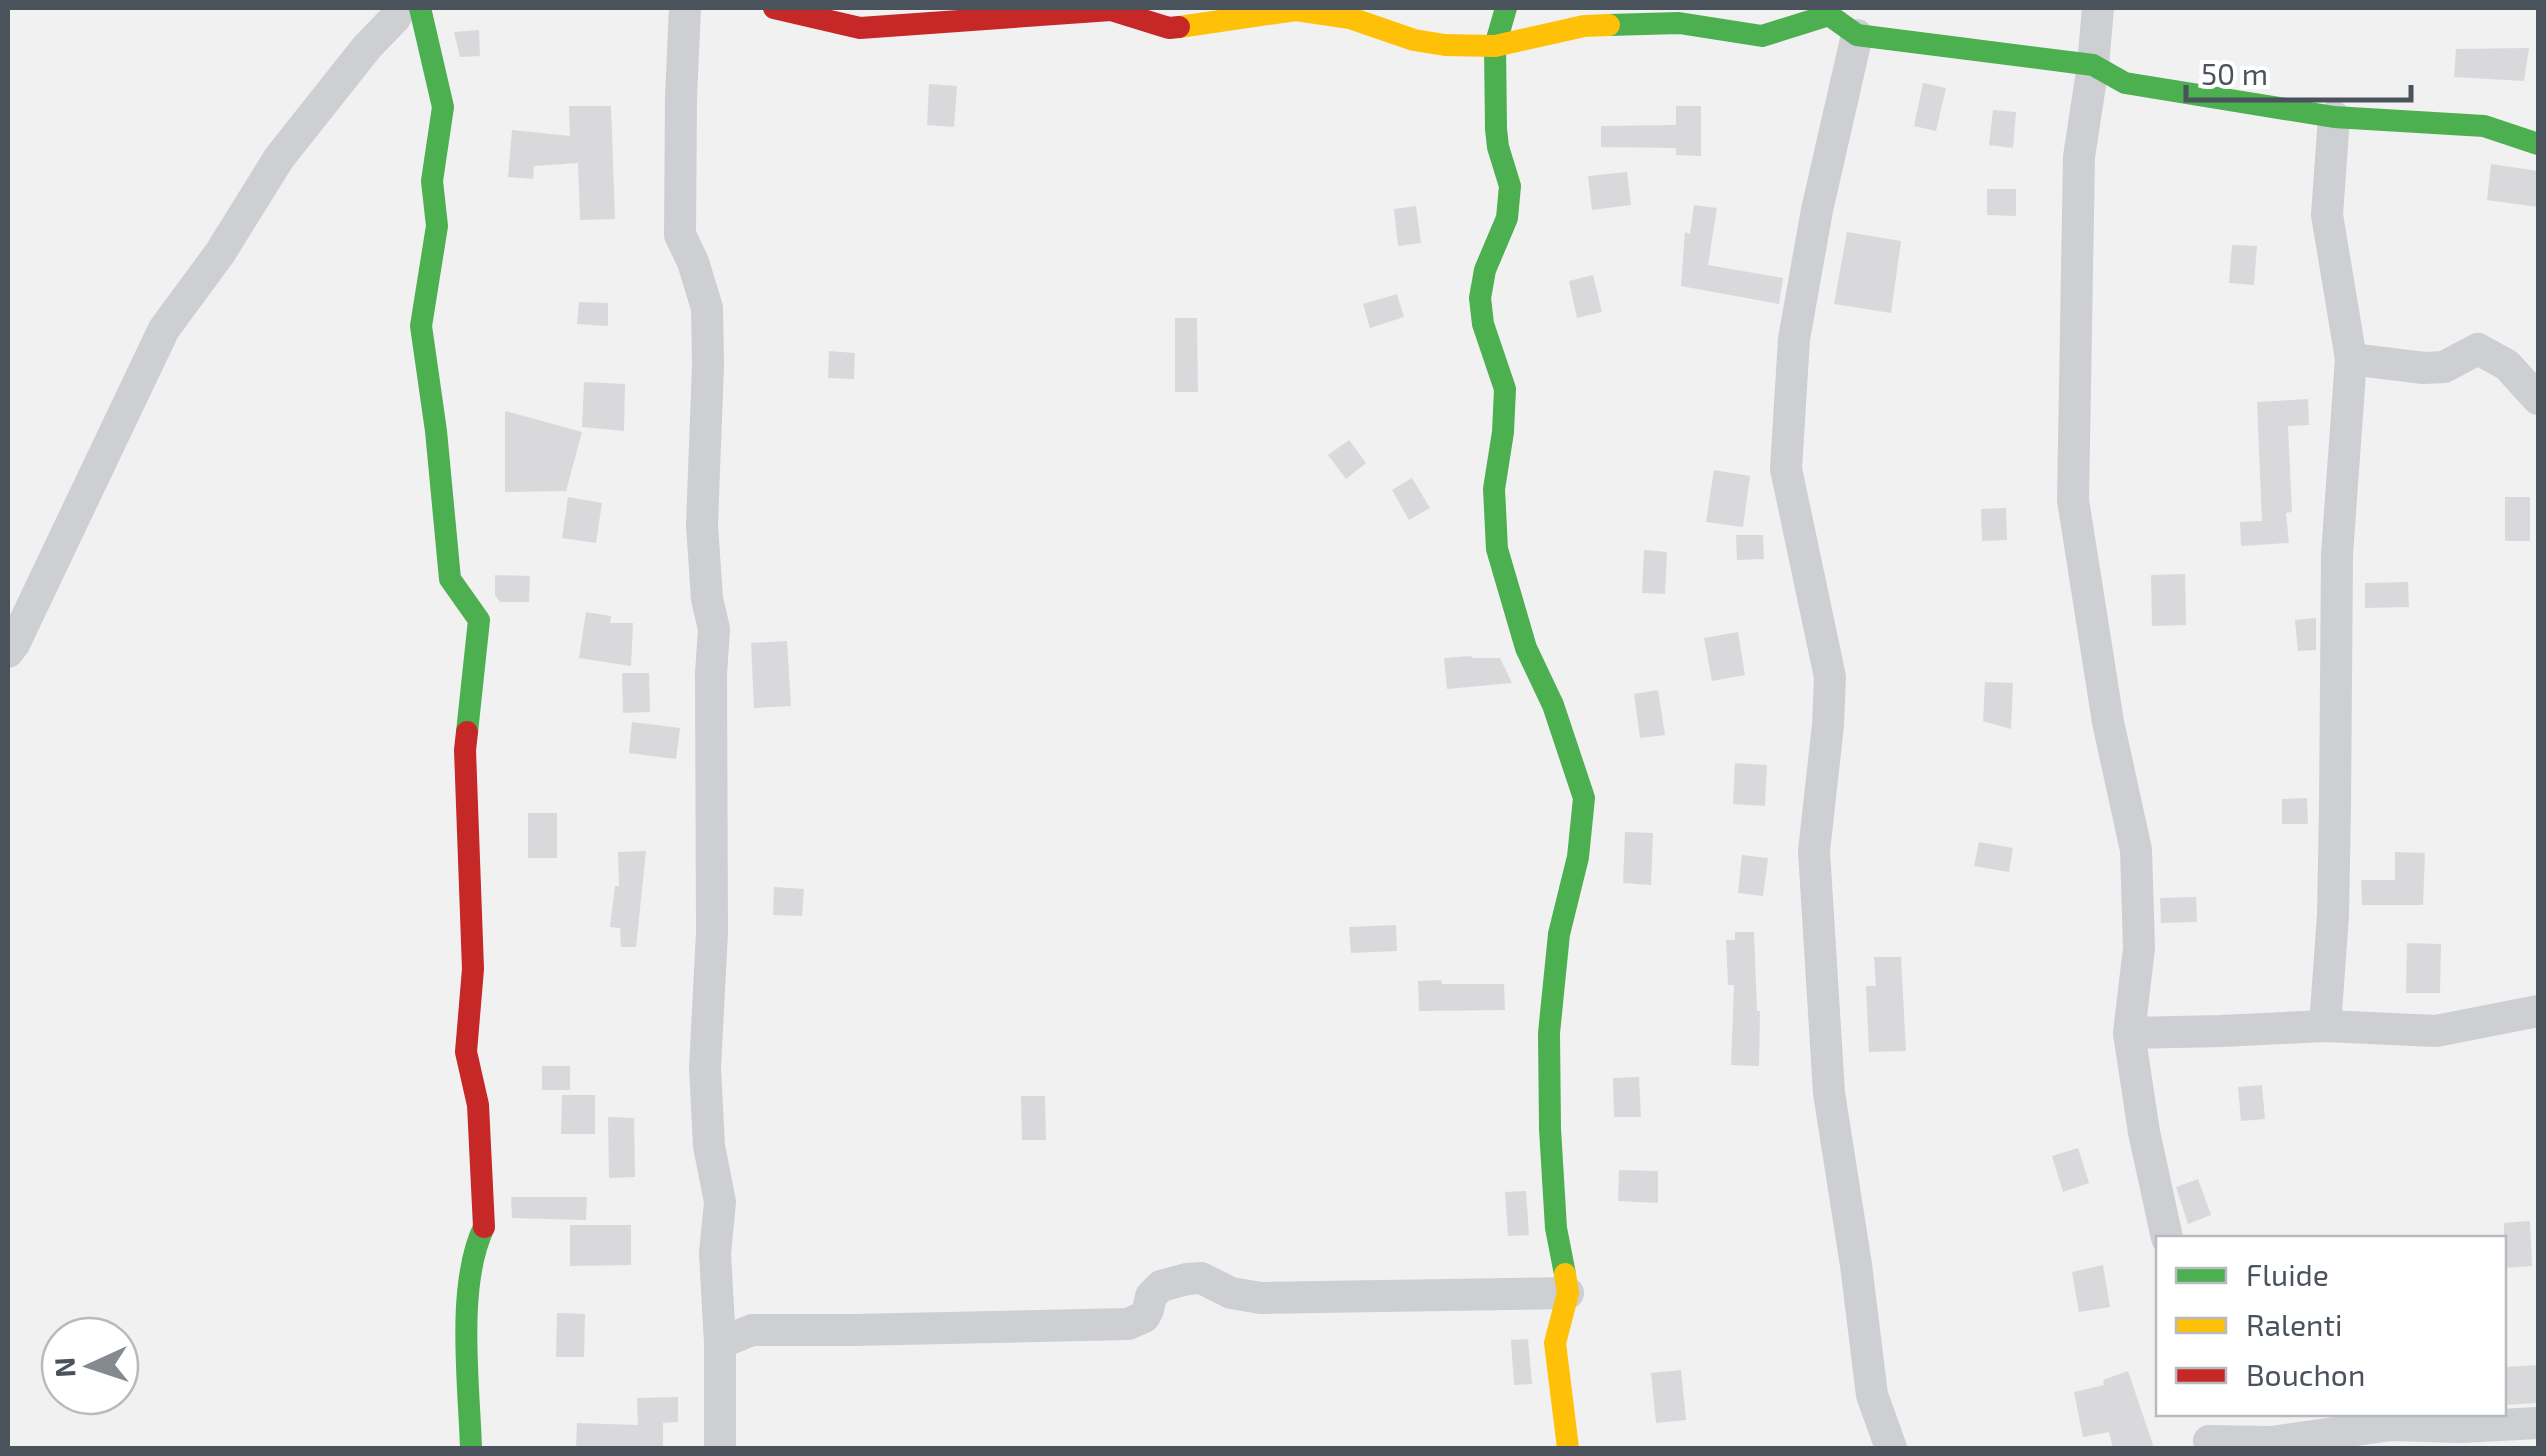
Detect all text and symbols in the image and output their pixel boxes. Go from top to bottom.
scale bar [2186,40,2411,102]
text: 50 m [2201,55,2268,91]
legend [2156,1236,2506,1416]
text: Fluide [2246,1256,2329,1292]
text: Ralenti [2246,1306,2342,1342]
north arrow [40,1316,140,1416]
text: N [47,1356,82,1378]
text: Bouchon [2246,1356,2365,1392]

